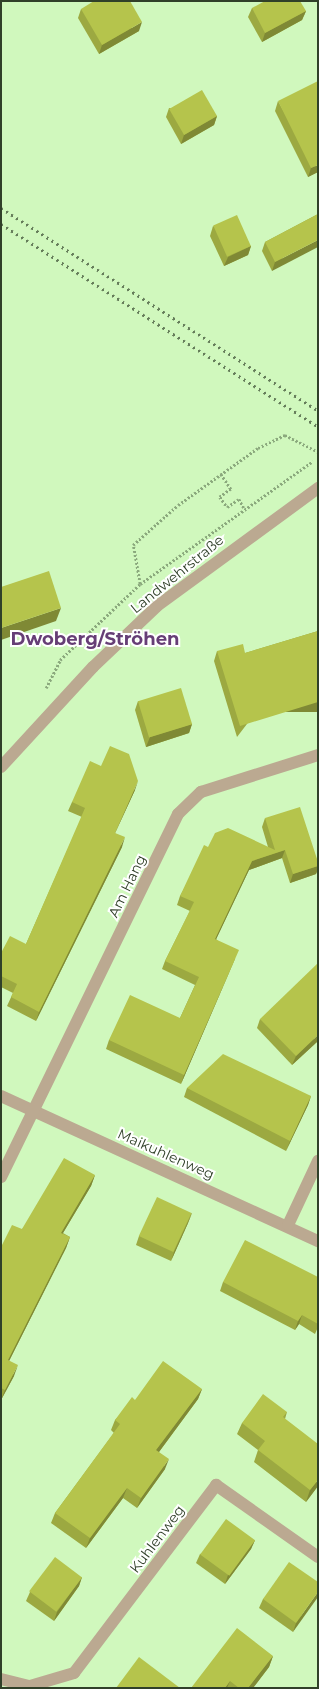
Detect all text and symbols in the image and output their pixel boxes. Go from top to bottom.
street label: Landwehrstraße [127,531,227,617]
district label: Dwoberg/Ströhen [11,628,179,650]
street label: Am Hang [105,852,149,920]
street label: Maikuhlenweg [115,1125,217,1183]
street label: Kuhlenweg [126,1502,188,1576]

